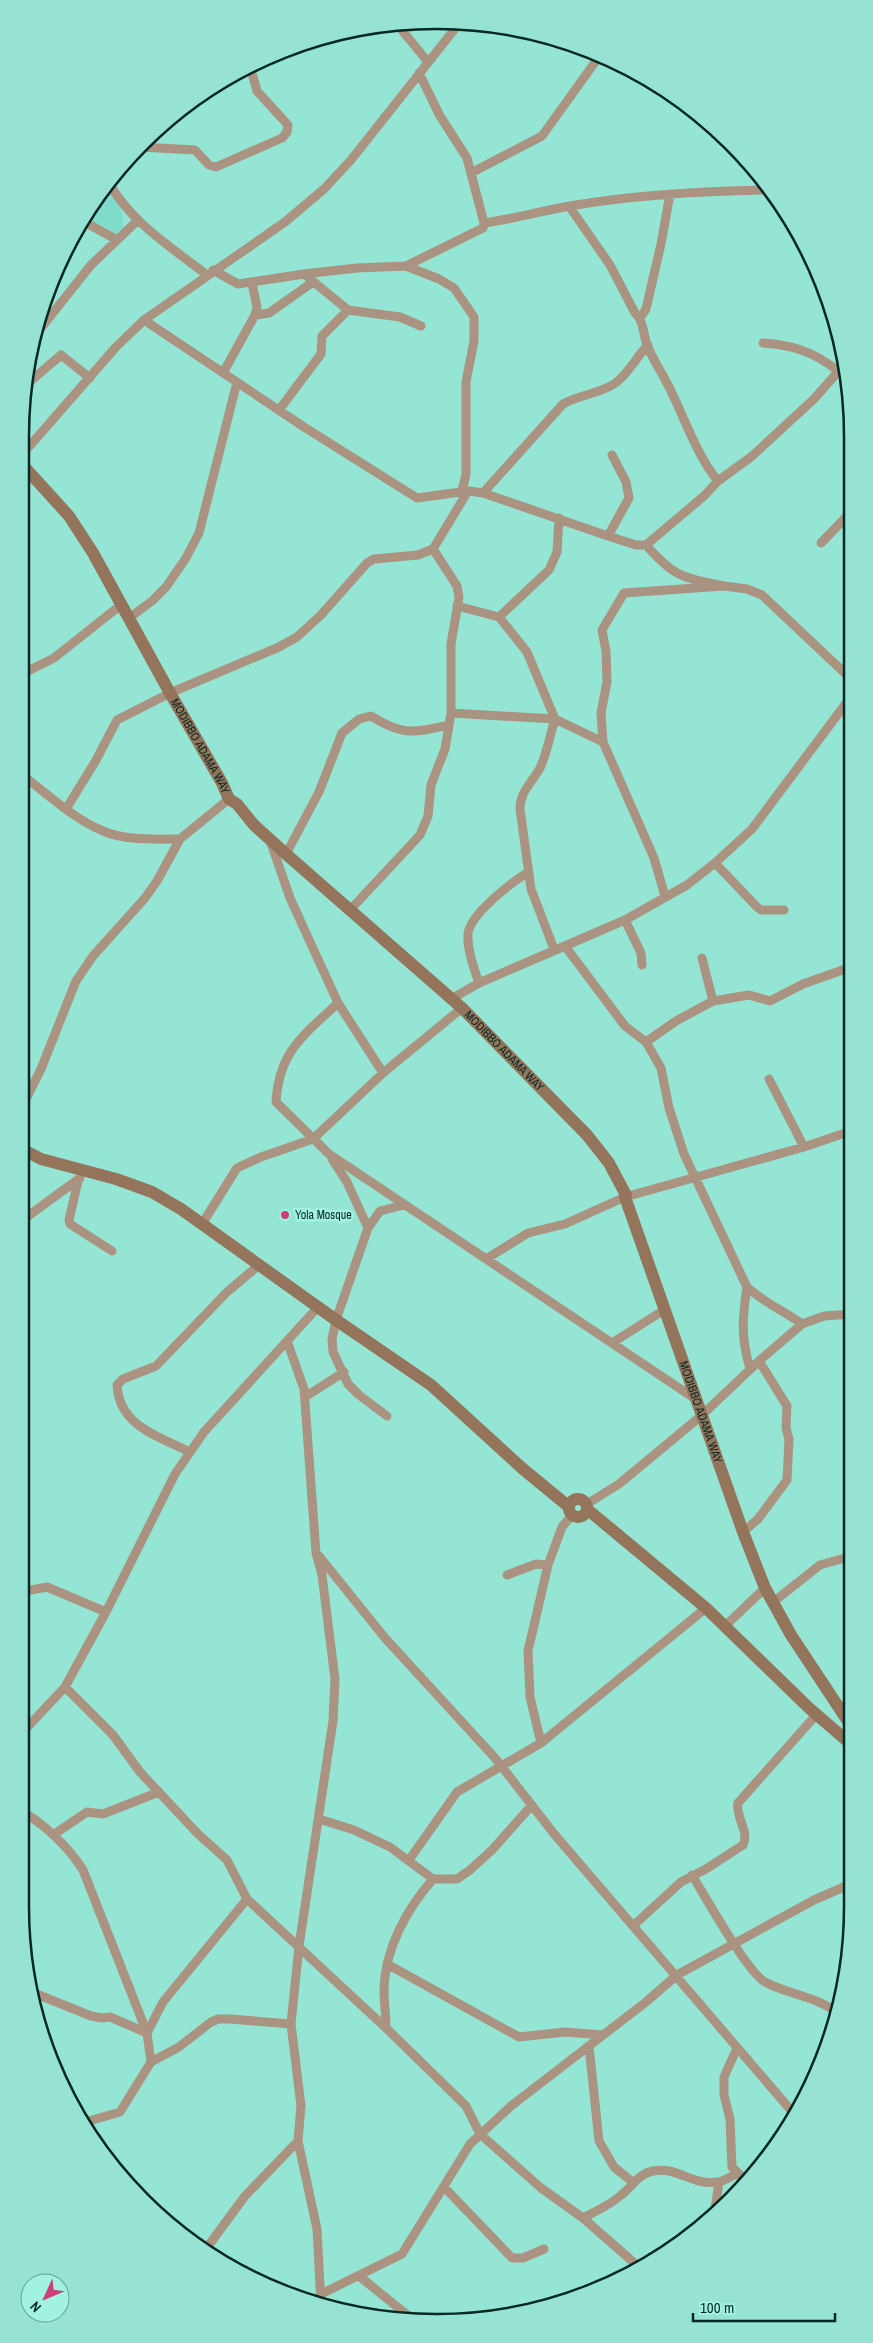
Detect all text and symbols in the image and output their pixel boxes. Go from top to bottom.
street label: MODIBBO ADAMA WAY [167,696,234,797]
street label: MODIBBO ADAMA WAY [461,1007,548,1095]
place label: Yola Mosque [295,1207,352,1223]
marker: Yola Mosque [279,1209,291,1221]
street label: MODIBBO ADAMA WAY [675,1359,726,1466]
north arrow [20,2273,70,2323]
scale bar [693,2290,836,2322]
text: 100 m [700,2297,734,2318]
text: N [26,2298,45,2316]

